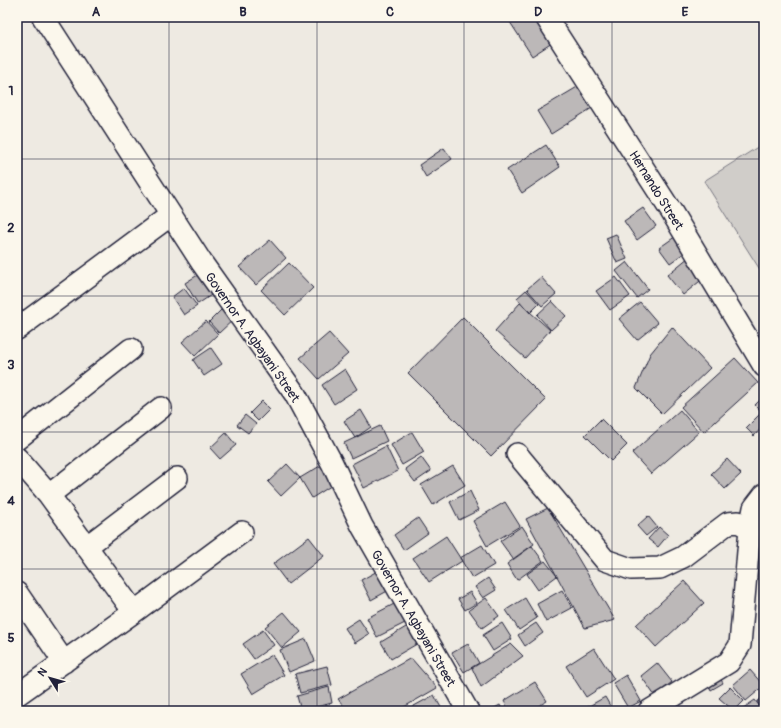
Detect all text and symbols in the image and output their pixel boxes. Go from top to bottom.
text: A [92,4,101,20]
text: B [239,4,247,20]
text: C [386,4,394,20]
text: D [534,4,542,20]
text: E [682,4,689,20]
text: 1 [8,83,14,99]
street label: Hernando Street [625,148,687,234]
text: 2 [7,220,15,236]
street label: Governor A. Agbayani Street [201,269,304,406]
text: 3 [7,357,15,373]
text: 4 [7,493,15,509]
street label: Governor A. Agbayani Street [367,547,459,690]
text: 5 [7,630,15,646]
north arrow [30,658,70,698]
text: N [35,665,50,679]

